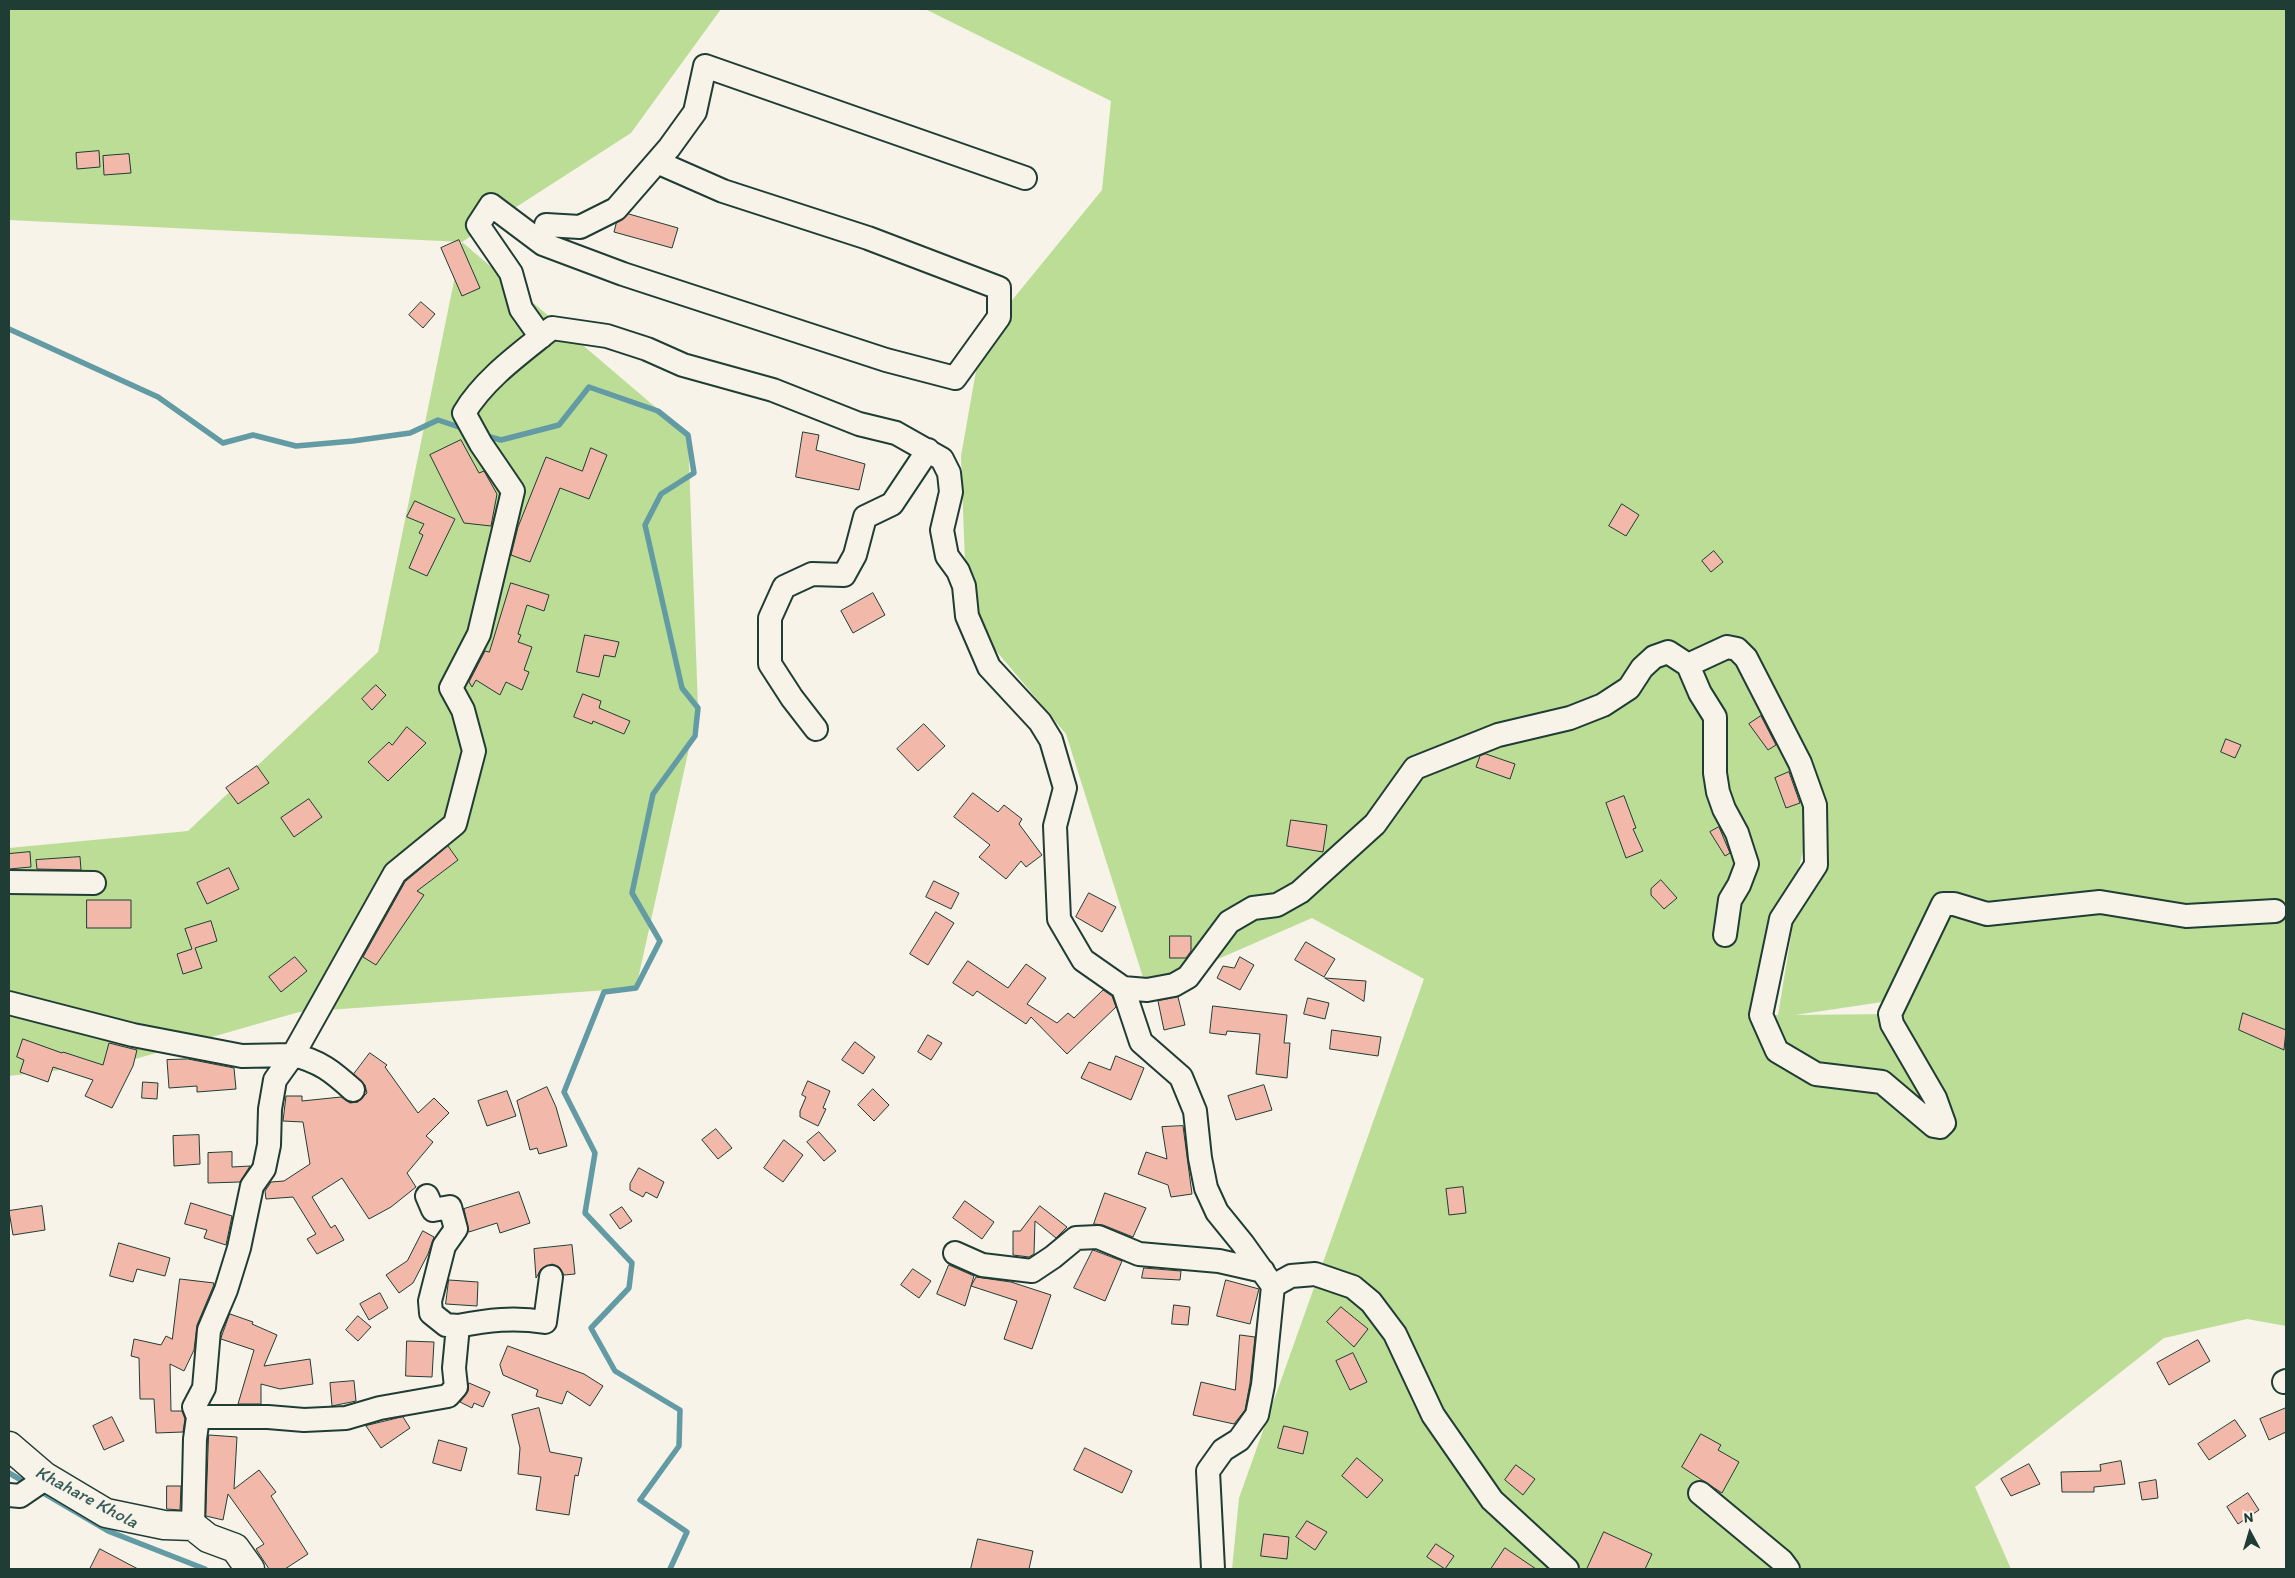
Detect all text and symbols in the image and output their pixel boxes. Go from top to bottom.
water label: Khahare Khola [31,1462,141,1534]
north arrow [2225,1508,2275,1558]
text: N [2243,1509,2254,1527]

